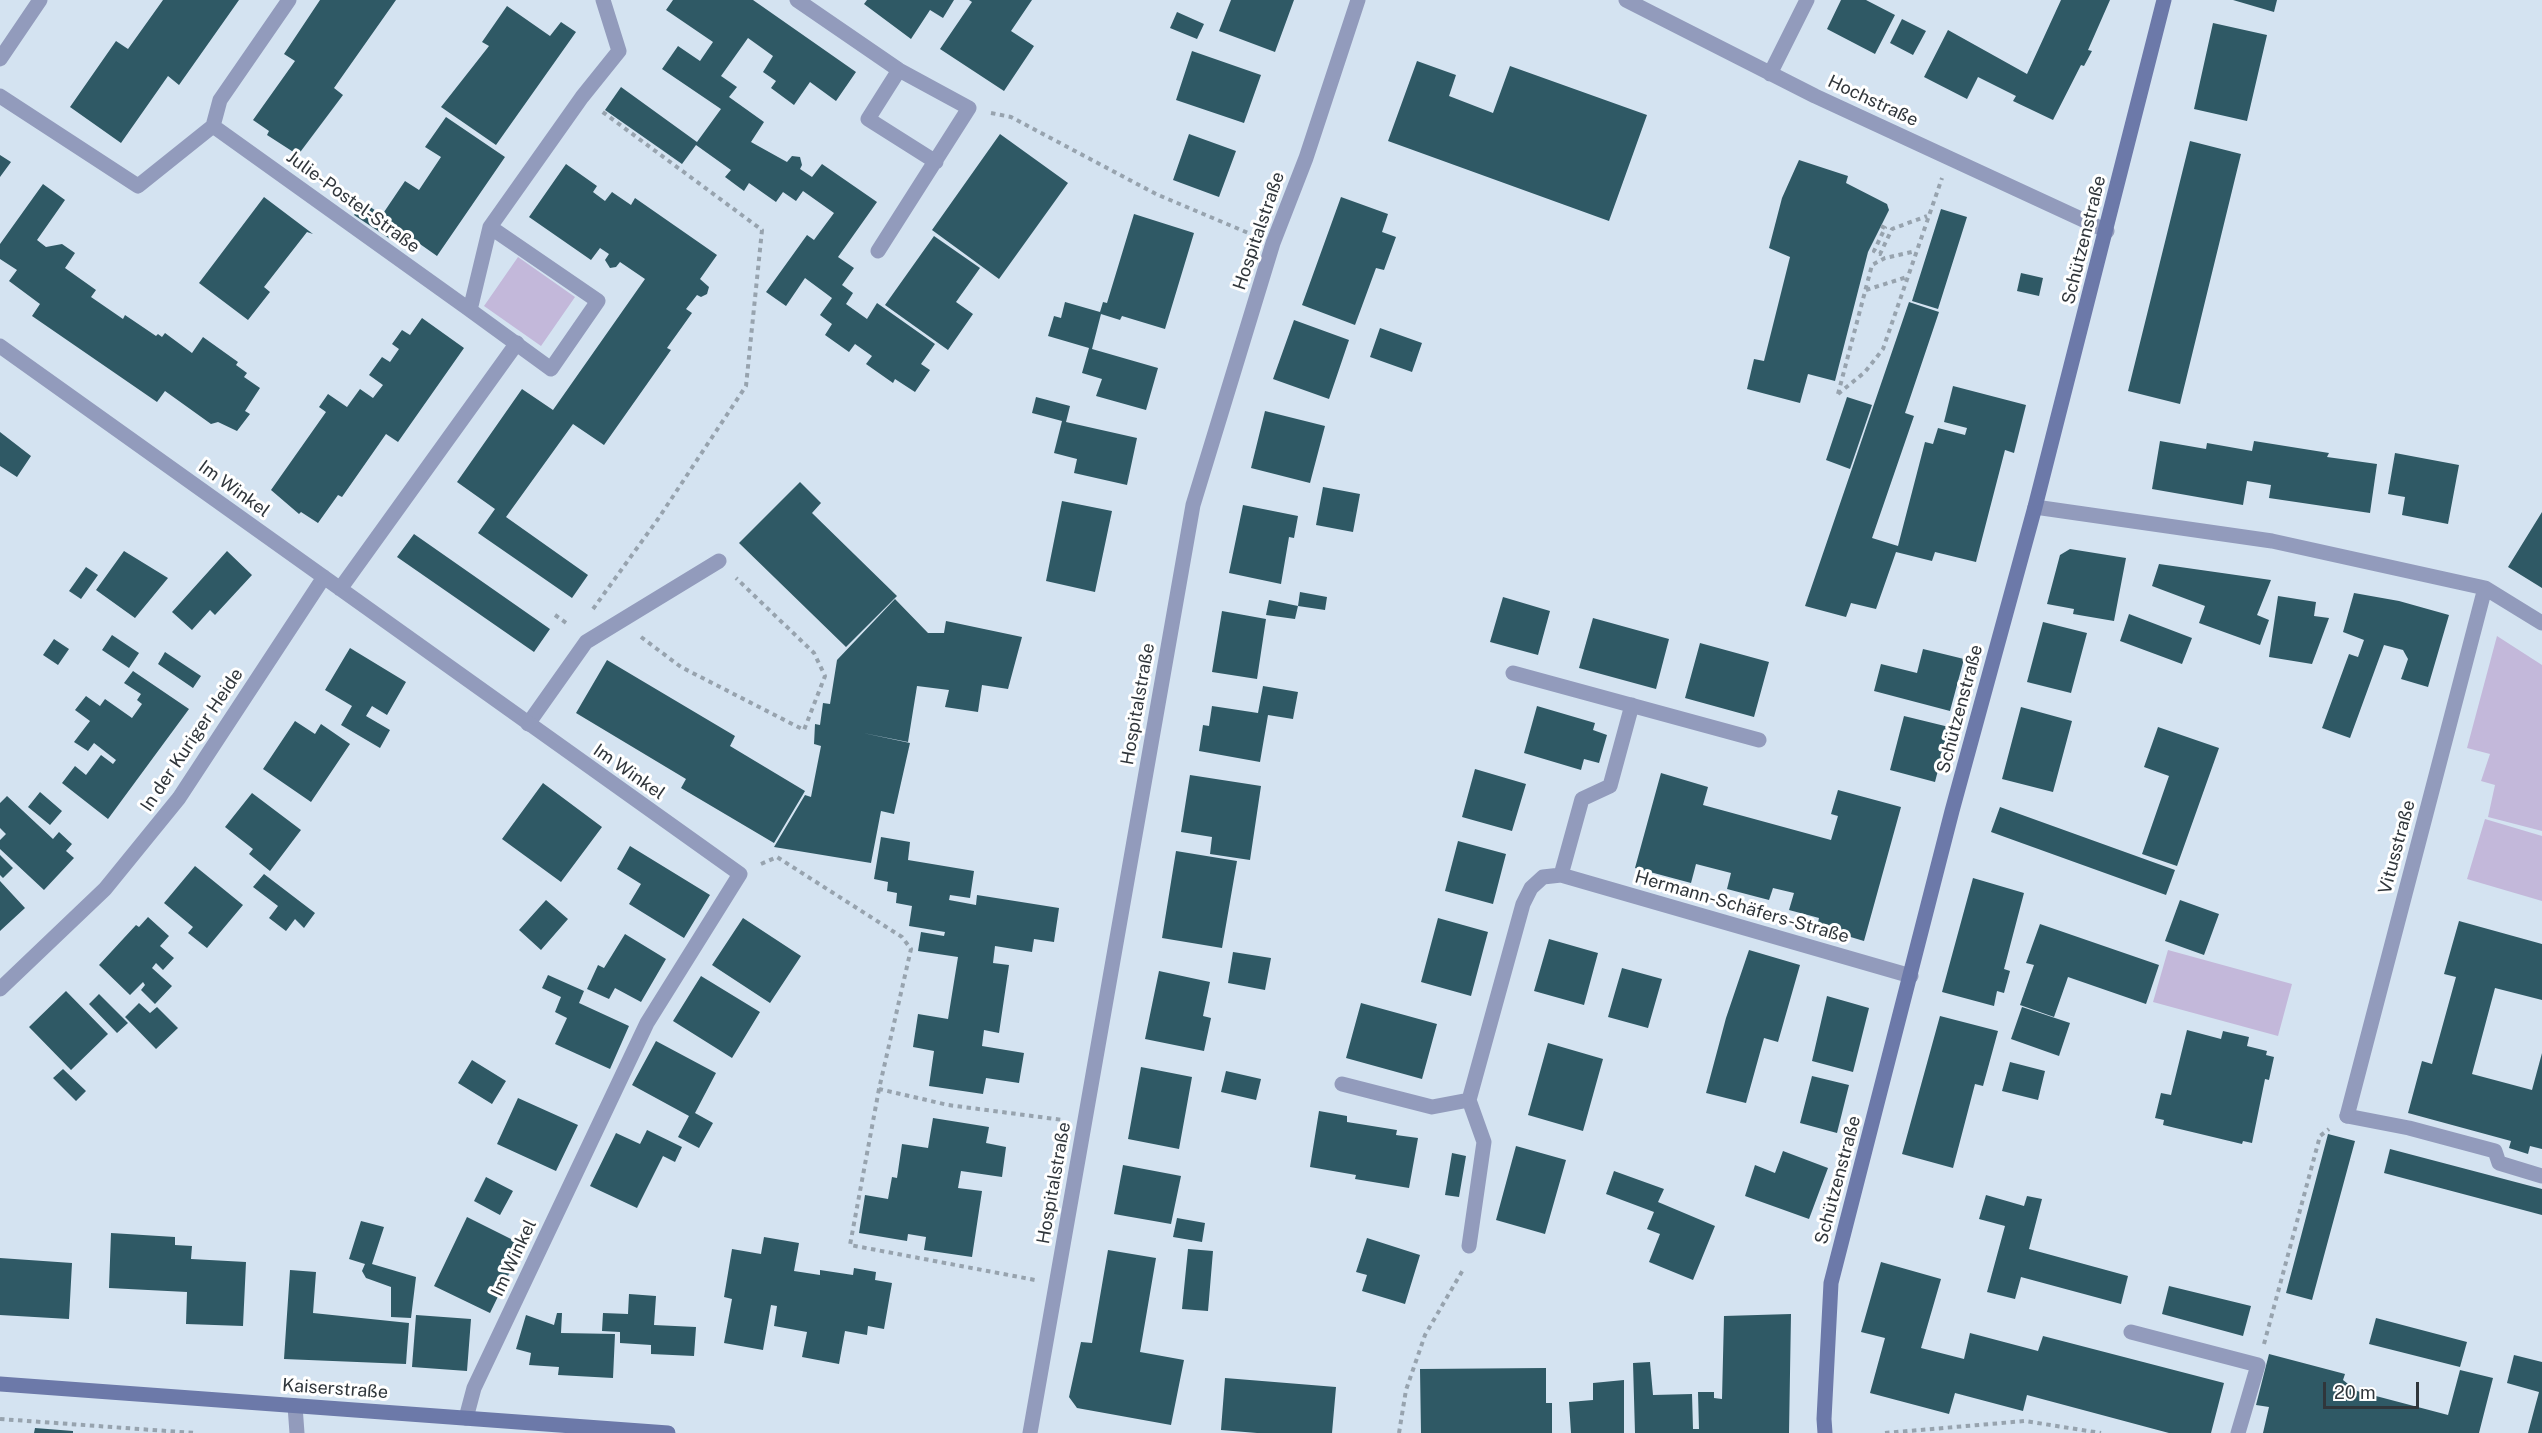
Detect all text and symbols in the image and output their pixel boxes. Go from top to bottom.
street label: Hochstraße [1824,71,1922,131]
street label: Julie-Postel-Straße [282,146,424,258]
street label: Hospitalstraße [1229,169,1289,293]
street label: Schützenstraße [2058,173,2110,307]
street label: Im Winkel [194,456,274,522]
street label: Hospitalstraße [1117,641,1159,767]
street label: Schützenstraße [1932,642,1988,776]
street label: In der Kuriger Heide [136,664,248,816]
street label: Im Winkel [589,739,669,805]
street label: Vitusstraße [2374,798,2420,896]
street label: Hermann-Schäfers-Straße [1632,866,1852,948]
street label: Schützenstraße [1810,1113,1866,1247]
street label: Hospitalstraße [1033,1120,1075,1246]
street label: Im Winkel [487,1216,541,1300]
scale bar [2326,1370,2422,1408]
street label: Kaiserstraße [281,1375,389,1403]
text: 20 m [2334,1382,2376,1403]

